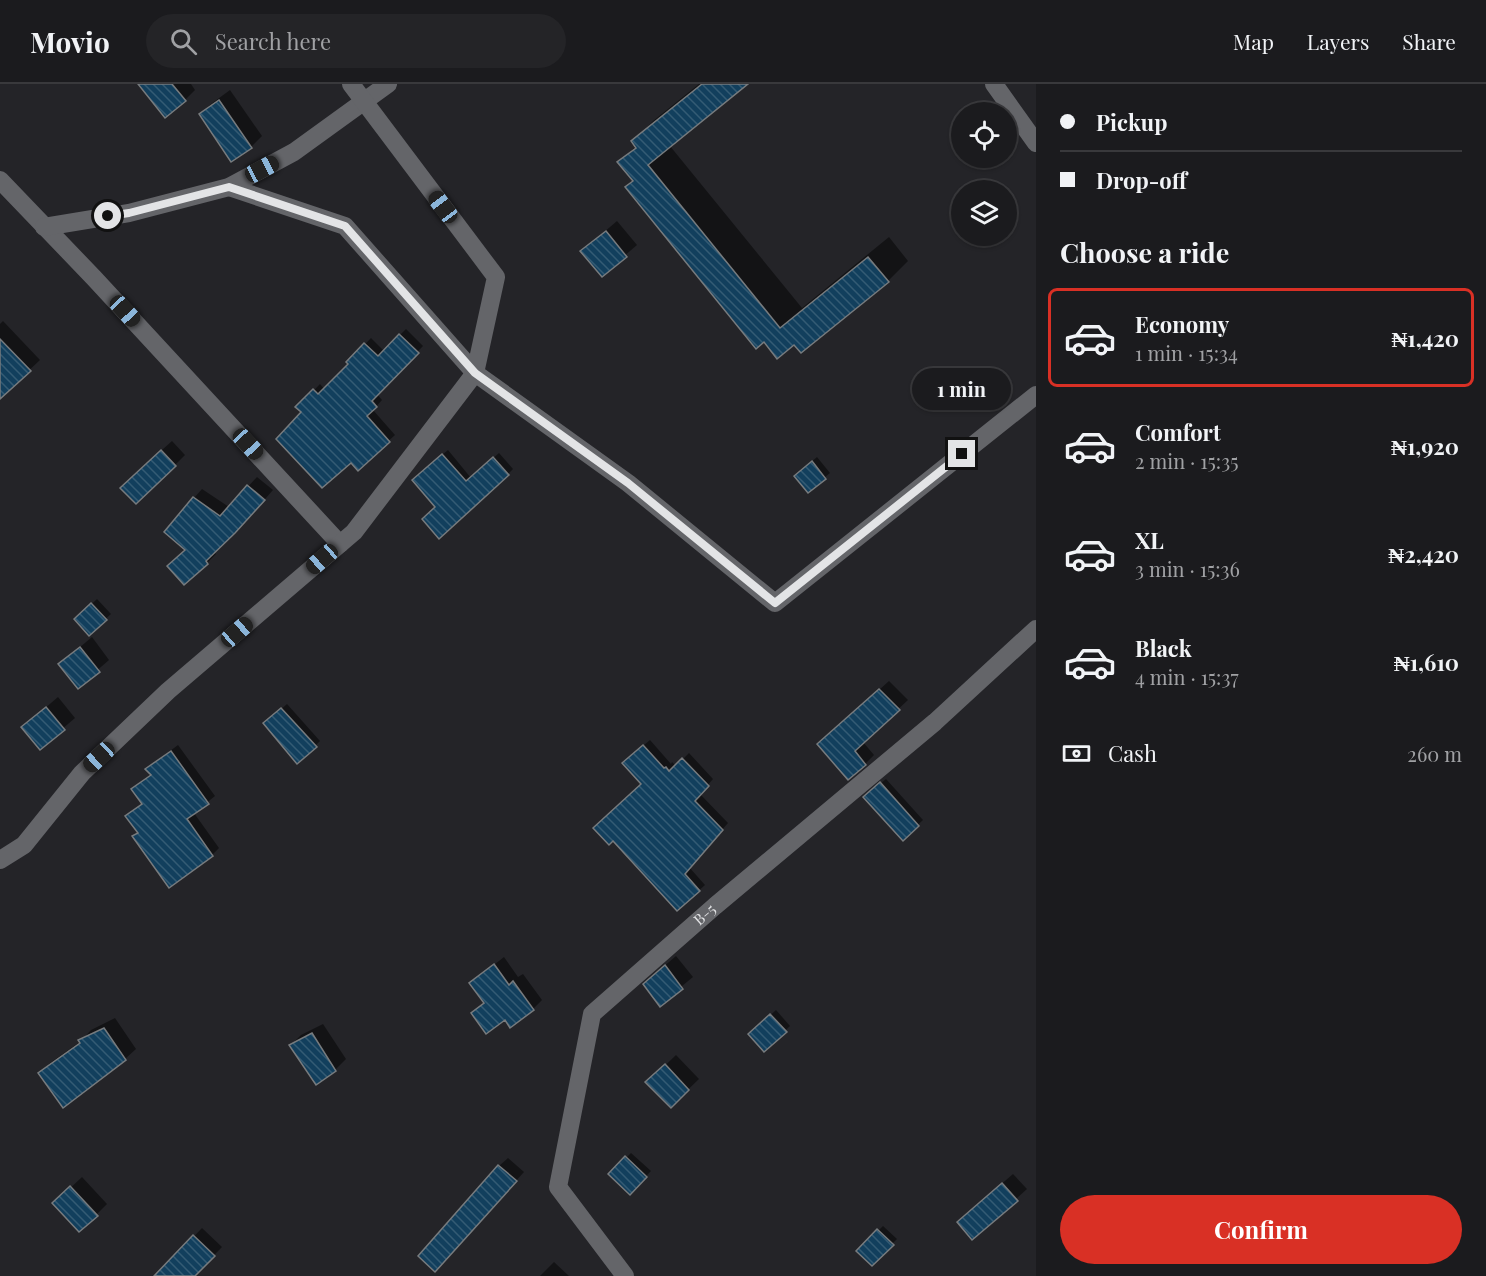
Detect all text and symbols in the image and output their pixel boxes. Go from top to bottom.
search box [146,14,566,68]
text: Movio [30,23,110,60]
icon: search [167,25,200,58]
text: Search here [215,26,331,56]
text: Map [1233,27,1274,55]
text: Layers [1307,27,1369,55]
text: Share [1402,27,1456,55]
map controls [951,102,1017,246]
button: locate [951,102,1017,168]
text: Pickup [1096,107,1167,137]
car [242,153,282,185]
text: Drop-off [1096,165,1187,195]
button: layers [951,180,1017,246]
car [425,187,461,227]
route start [94,202,121,229]
text: Choose a ride [1060,234,1229,270]
car [106,292,144,330]
text: Economy [1135,309,1229,339]
icon: car [1063,311,1117,365]
text: ₦1,420 [1391,323,1459,353]
text: 1 min · 15:34 [1135,339,1238,366]
callout: 1 min [912,367,1012,409]
text: 1 min [937,375,986,402]
text: Comfort [1135,417,1221,447]
icon: car [1063,419,1117,473]
car [229,425,267,463]
text: ₦1,920 [1391,431,1459,461]
route end [948,440,975,467]
text: 2 min · 15:35 [1135,447,1238,474]
text: XL [1135,525,1164,555]
icon: car [1063,527,1117,581]
text: ₦2,420 [1388,539,1459,569]
car [303,540,341,578]
text: 3 min · 15:36 [1135,555,1240,582]
car [218,613,256,651]
text: Black [1135,633,1192,663]
icon: car [1063,635,1117,689]
text: ₦1,610 [1394,647,1459,677]
text: 4 min · 15:37 [1135,663,1239,690]
icon: cash [1060,737,1093,770]
car [80,738,118,776]
text: Cash [1108,738,1157,768]
text: 260 m [1407,740,1462,767]
street label: B-5 [689,899,720,929]
button: Confirm [1060,1195,1462,1264]

